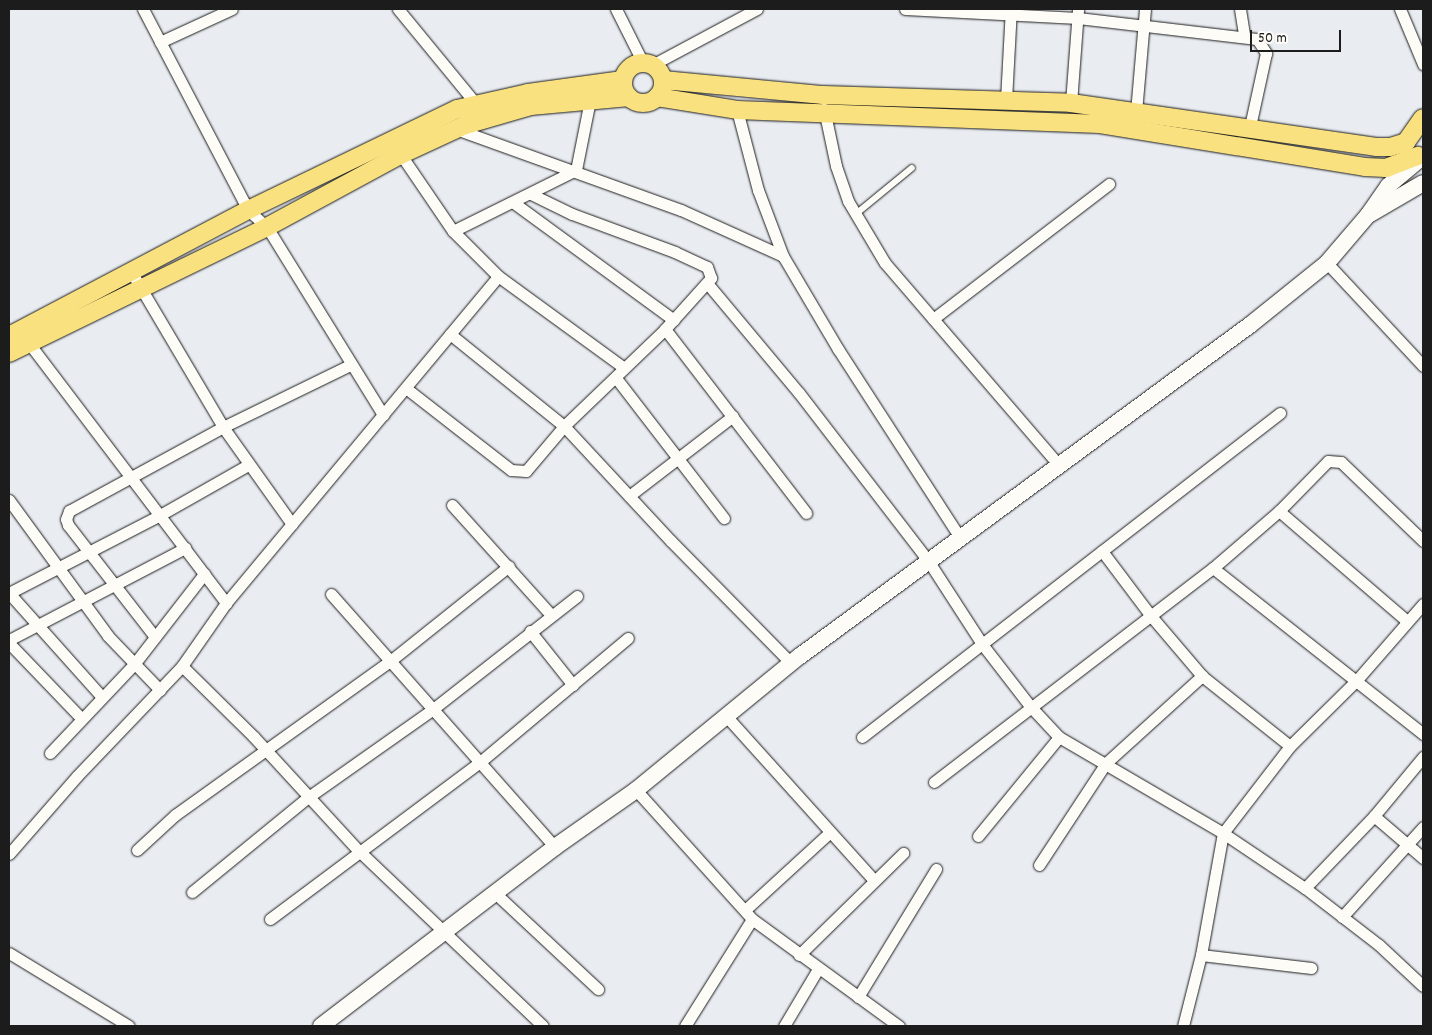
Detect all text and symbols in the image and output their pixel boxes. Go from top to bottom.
scale bar [1252,20,1343,52]
text: 50 m [1258,28,1287,50]

